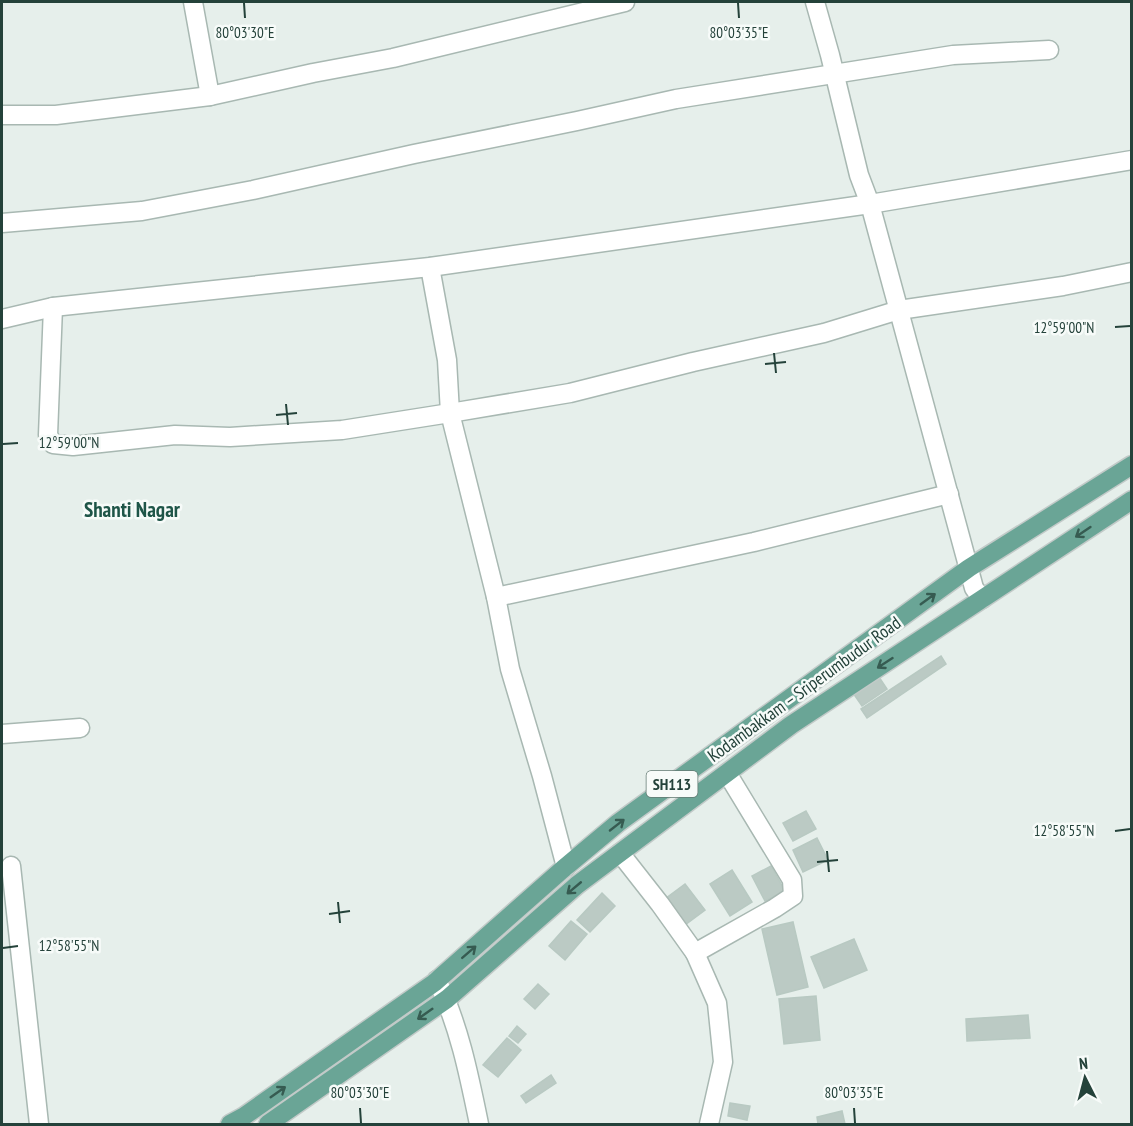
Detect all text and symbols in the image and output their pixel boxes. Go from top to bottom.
text: 80°03'30"E [215,23,275,42]
text: 80°03'35"E [709,23,769,42]
text: 12°59'00"N [1034,318,1094,337]
text: 12°59'00"N [39,433,99,452]
district label: Shanti Nagar [84,496,181,523]
one-way arrow [1074,526,1091,539]
one-way arrow [919,593,935,605]
street label: Kodambakkam – Sriperumbudur Road [703,611,905,767]
one-way arrow [877,657,894,669]
road number: SH113 [646,771,698,797]
one-way arrow [609,818,625,831]
text: 12°58'55"N [1034,821,1094,840]
one-way arrow [567,881,582,895]
text: 12°58'55"N [39,936,99,955]
one-way arrow [461,945,476,959]
one-way arrow [418,1008,434,1020]
north arrow [1055,1048,1115,1108]
text: N [1078,1053,1089,1073]
text: 80°03'30"E [330,1083,390,1102]
text: 80°03'35"E [824,1083,884,1102]
one-way arrow [270,1086,286,1098]

